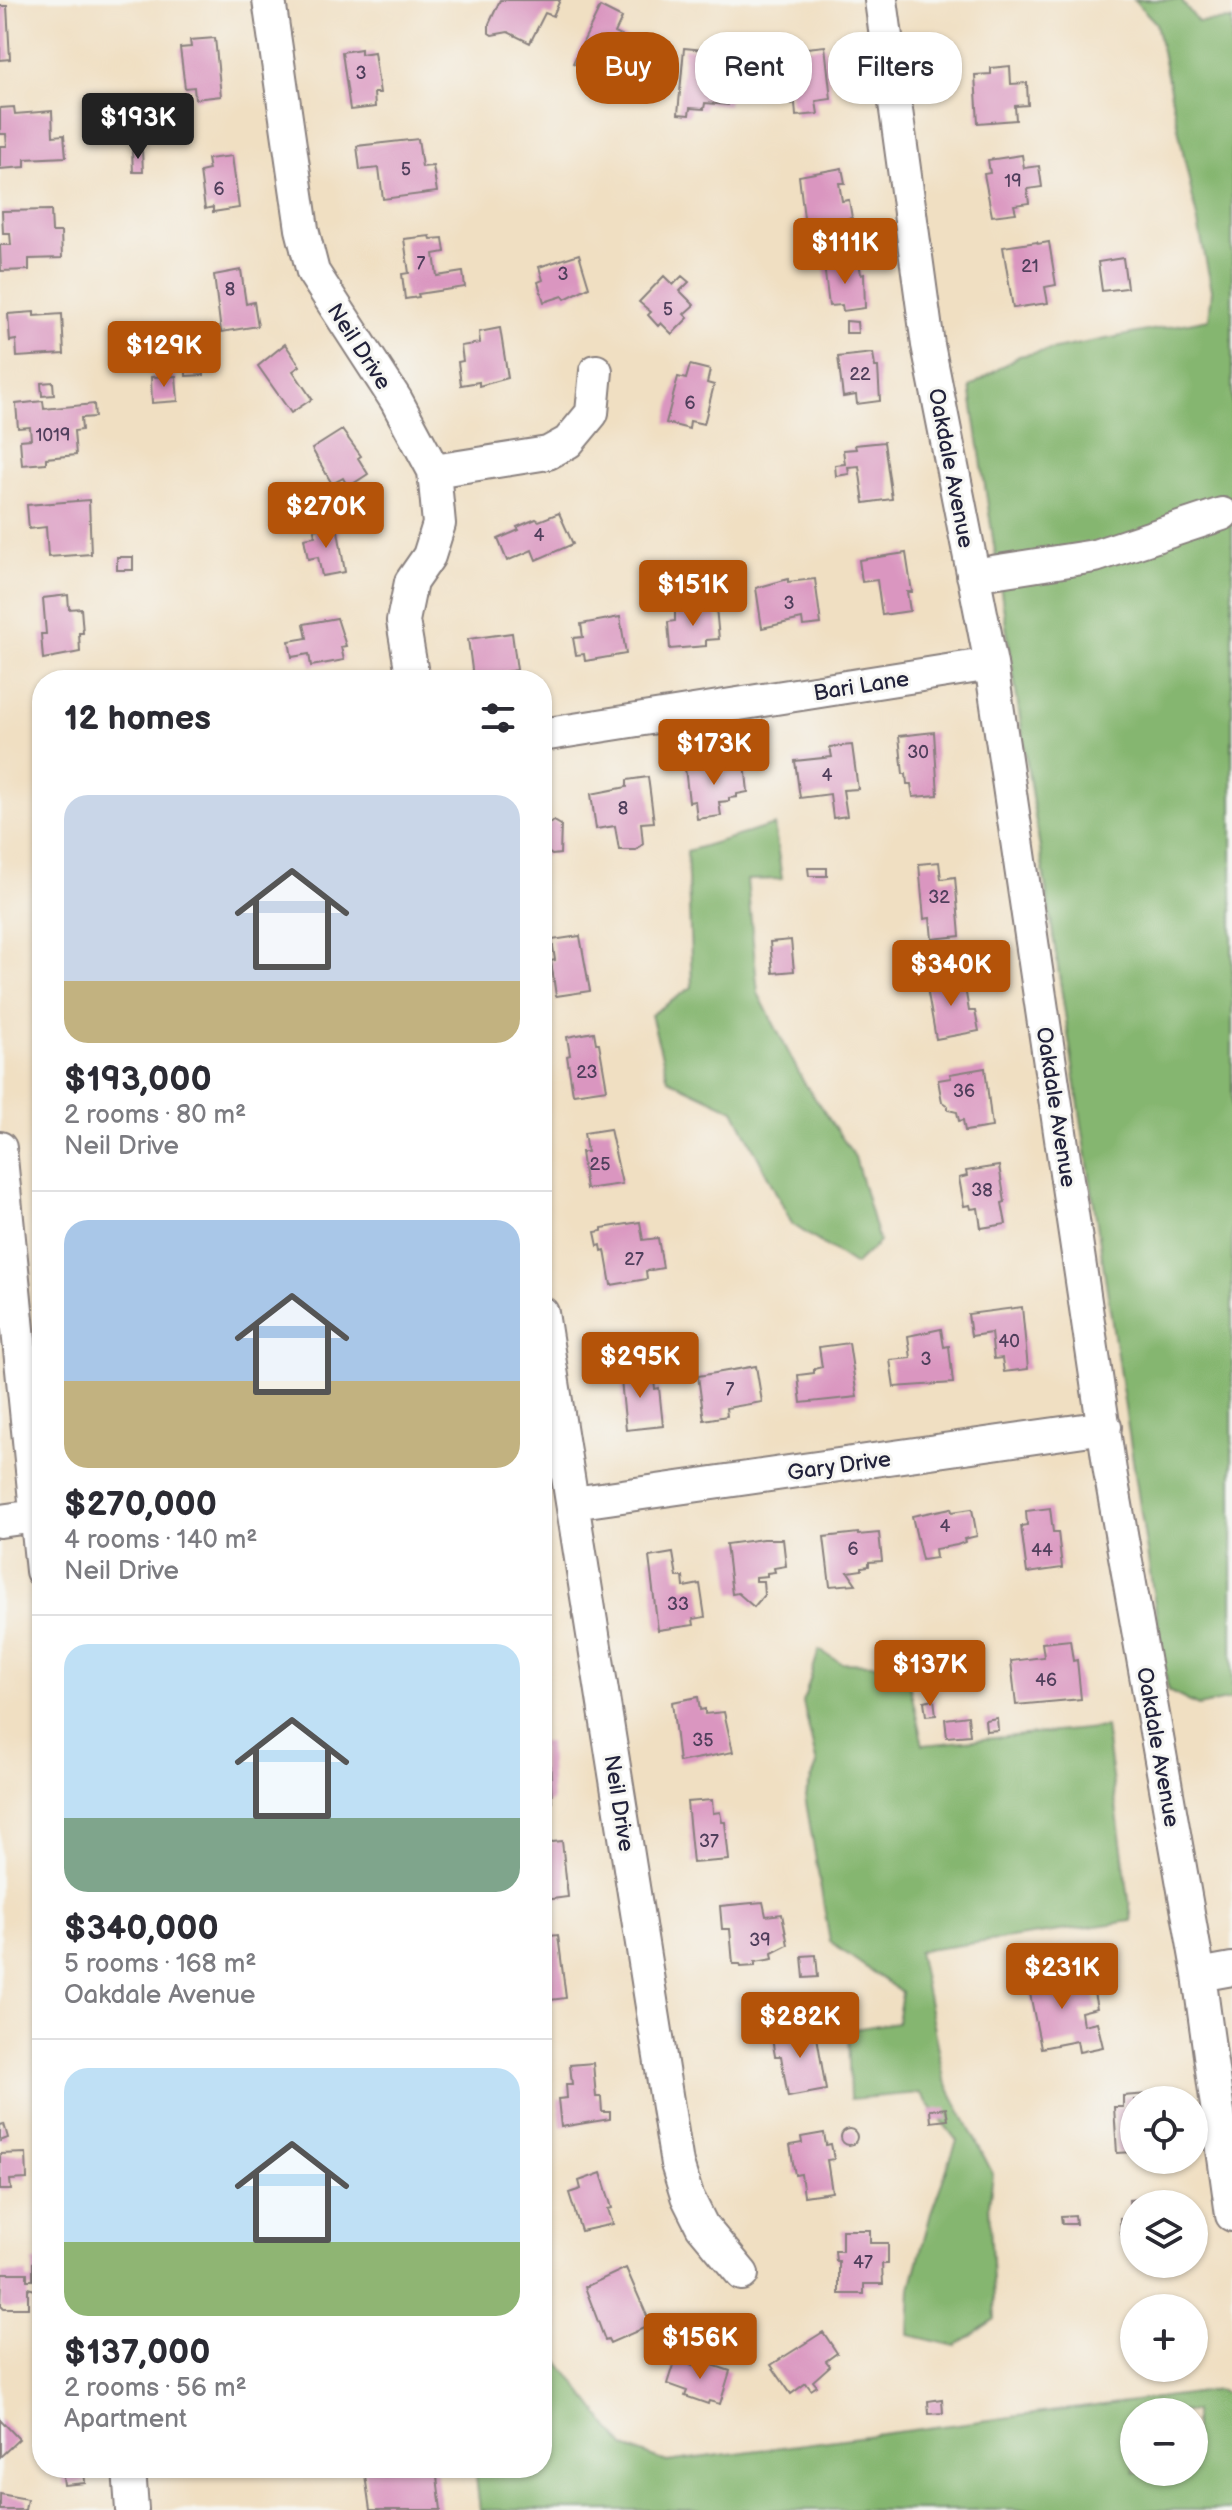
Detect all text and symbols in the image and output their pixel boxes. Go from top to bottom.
chip: Buy [576,32,679,104]
chip: Rent [695,32,812,104]
chip: Filters [828,32,962,104]
house number: 3 [355,63,367,84]
pin: $193K [82,93,194,161]
text: $193K [100,103,176,134]
house number: 5 [401,159,411,180]
house number: 19 [1004,171,1022,192]
house number: 6 [214,179,225,200]
pin: $111K [789,218,901,286]
text: $111K [811,228,879,259]
house number: 7 [417,253,426,274]
house number: 21 [1021,256,1039,277]
house number: 3 [557,264,569,285]
house number: 8 [225,279,235,300]
street label: Neil Drive [321,299,397,395]
house number: 5 [663,299,673,320]
pin: $129K [108,321,220,389]
text: $129K [126,331,202,362]
house number: 22 [849,364,871,385]
street label: Oakdale Avenue [922,386,979,550]
house number: 6 [685,393,696,414]
house number: 1019 [36,425,70,446]
pin: $270K [270,482,382,550]
text: $270K [286,492,366,523]
house number: 4 [534,525,545,546]
pin: $151K [637,560,749,628]
text: $151K [657,570,729,601]
house number: 3 [783,593,795,614]
street label: Bari Lane [811,666,911,707]
icon: filters [476,696,520,740]
text: 12 homes [64,698,211,739]
pin: $173K [658,719,770,787]
text: $173K [676,729,752,760]
house number: 30 [907,742,929,763]
house number: 4 [822,765,833,786]
house number: 8 [618,798,628,819]
icon: home [220,847,364,991]
house number: 32 [928,887,950,908]
pin: $340K [895,940,1007,1008]
text: $340K [910,950,992,981]
street label: Oakdale Avenue [1030,1025,1082,1189]
text: $193,000 [64,1059,212,1100]
house number: 23 [576,1062,598,1083]
house number: 36 [953,1081,975,1102]
text: 2 rooms · 80 m² [64,1100,246,1131]
text: Neil Drive [64,1131,179,1162]
house number: 25 [590,1154,610,1175]
house number: 38 [971,1180,993,1201]
house number: 27 [624,1249,644,1270]
icon: home [220,1272,364,1416]
house number: 40 [998,1331,1020,1352]
pin: $295K [584,1332,696,1400]
text: $295K [600,1342,680,1373]
house number: 3 [920,1349,932,1370]
house number: 7 [726,1379,735,1400]
street label: Gary Drive [786,1446,893,1487]
text: $270,000 [64,1484,217,1525]
house number: 4 [940,1516,951,1537]
text: 4 rooms · 140 m² [64,1525,258,1556]
house number: 6 [848,1539,859,1560]
house number: 44 [1031,1540,1053,1561]
text: Neil Drive [64,1556,179,1587]
house number: 33 [667,1594,689,1615]
pin: $137K [874,1640,986,1708]
text: $137K [892,1650,968,1681]
street label: Oakdale Avenue [1130,1665,1185,1829]
house number: 46 [1035,1670,1057,1691]
icon: home [220,1696,364,1840]
house number: 35 [692,1730,714,1751]
street label: Neil Drive [598,1753,639,1853]
house number: 37 [699,1831,719,1852]
text: $340,000 [64,1908,219,1949]
house number: 39 [749,1930,771,1951]
pin: $231K [1006,1943,1118,2011]
text: 5 rooms · 168 m² [64,1949,257,1980]
text: $231K [1024,1953,1100,1984]
text: Oakdale Avenue [64,1980,255,2011]
pin: $282K [744,1992,856,2060]
text: $282K [759,2002,841,2033]
map controls [1120,2086,1208,2486]
button: locate [1120,2086,1208,2174]
icon: home [220,2120,364,2264]
button: layers [1120,2190,1208,2278]
house number: 47 [853,2252,873,2273]
button: + [1120,2294,1208,2382]
pin: $156K [644,2313,756,2381]
text: $156K [662,2323,738,2354]
text: $137,000 [64,2332,210,2373]
text: 2 rooms · 56 m² [64,2373,247,2404]
button: − [1120,2398,1208,2486]
text: Apartment [64,2404,187,2435]

